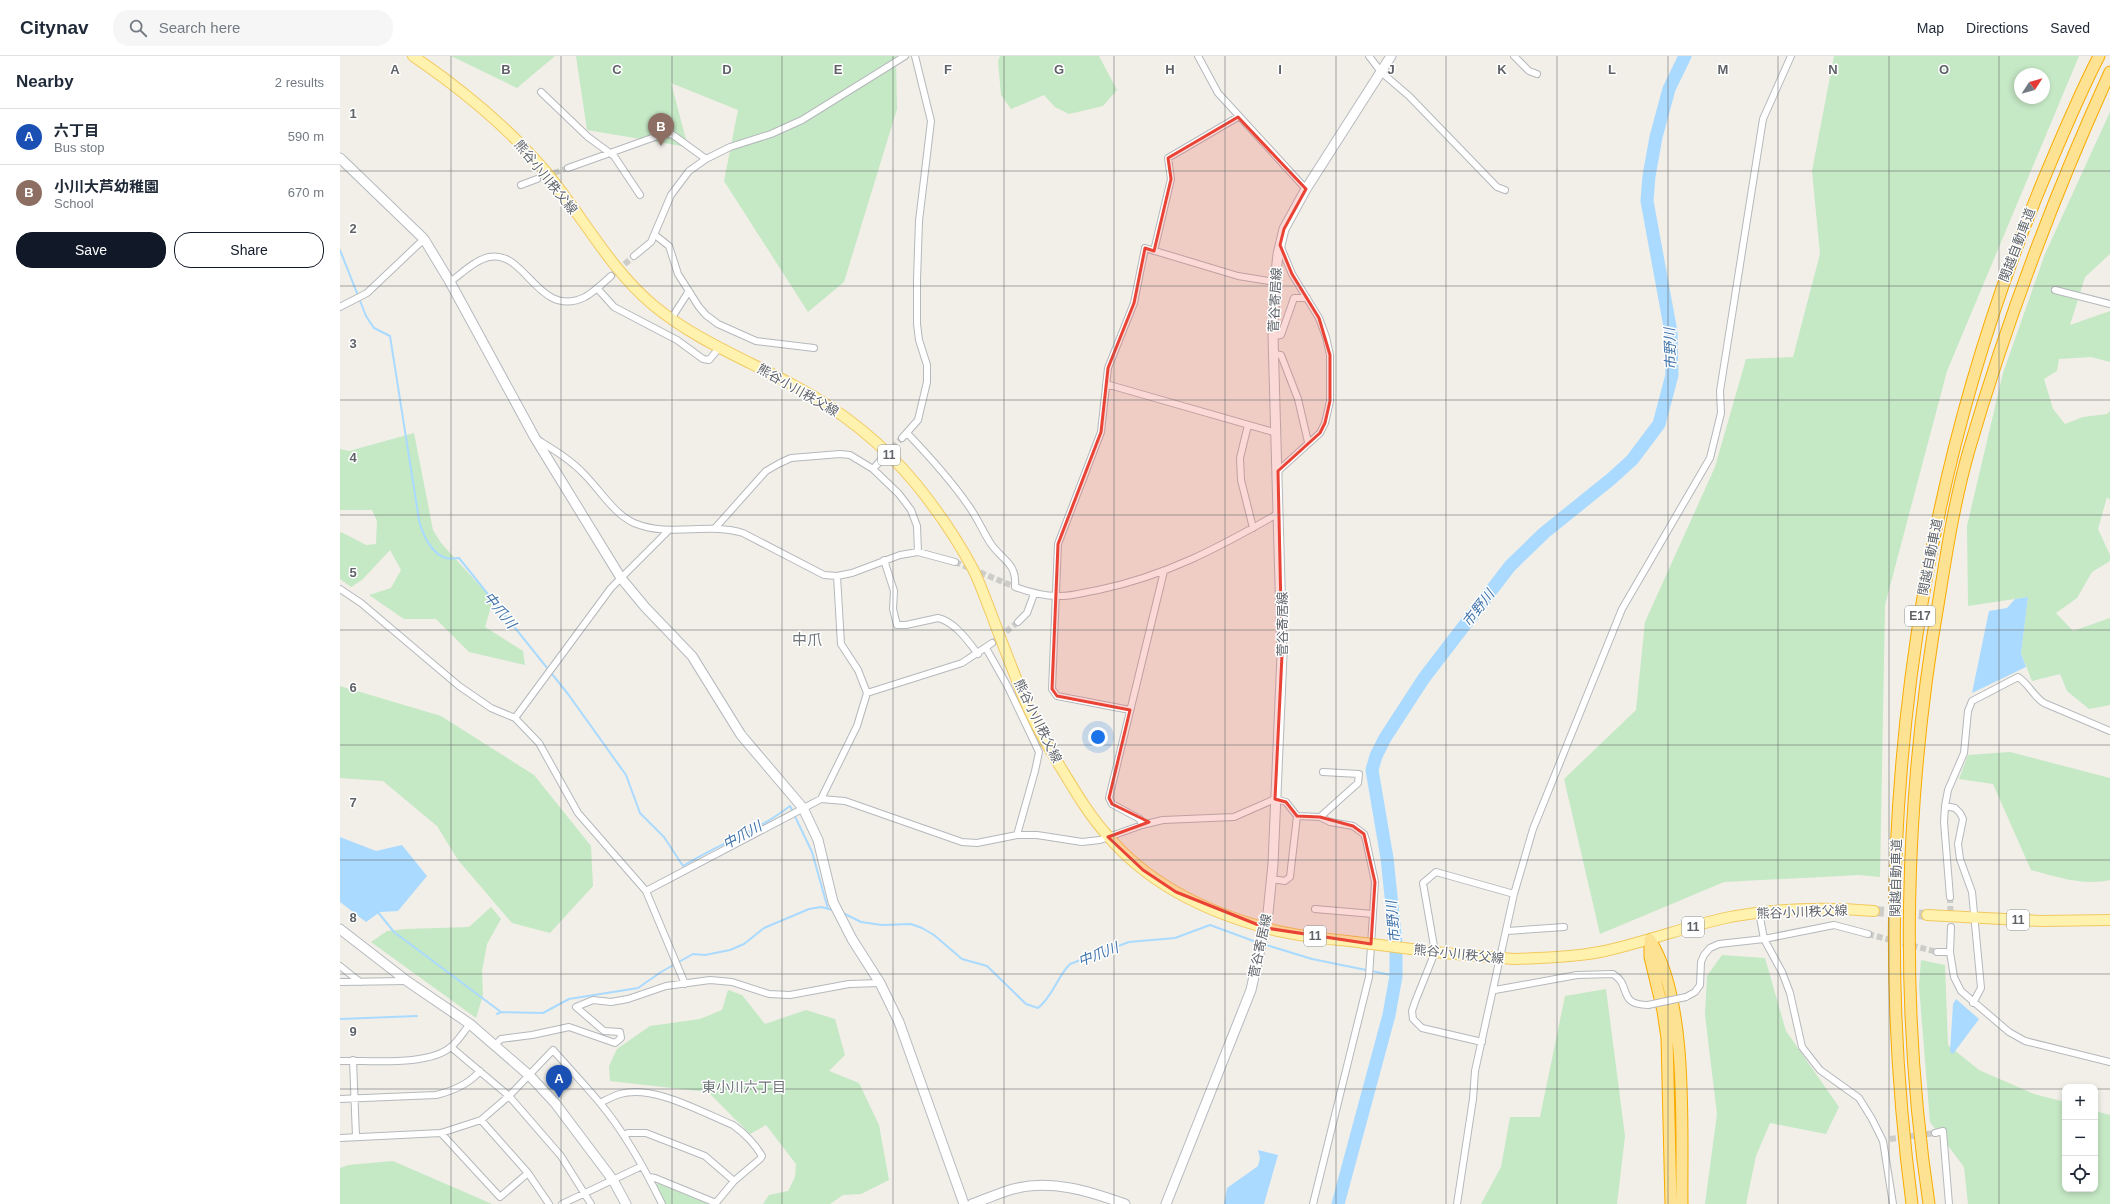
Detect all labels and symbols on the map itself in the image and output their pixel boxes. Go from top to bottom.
text: A [390,62,400,77]
text: B [501,62,511,77]
text: C [612,62,622,77]
text: D [722,62,732,77]
text: E [834,62,843,77]
text: F [944,62,952,77]
text: G [1054,62,1064,77]
text: H [1165,62,1175,77]
text: I [1278,62,1282,77]
text: J [1387,62,1395,77]
text: K [1497,62,1507,77]
text: L [1608,62,1616,77]
text: M [1718,62,1728,77]
text: N [1828,62,1838,77]
text: O [1939,62,1949,77]
north arrow [2014,68,2050,104]
text: 1 [349,106,357,121]
pin: B [648,113,674,146]
street label: 熊谷小川秩父線 [512,137,580,217]
street label: 関越自動車道 [1996,206,2038,284]
text: 2 [349,221,357,236]
street label: 菅谷寄居線 [1266,267,1284,333]
water label: 市野川 [1661,326,1679,370]
text: 3 [349,336,357,351]
street label: 熊谷小川秩父線 [755,361,841,419]
road number: 11 [878,445,900,465]
text: 4 [349,450,357,465]
street label: 関越自動車道 [1915,517,1945,597]
text: 5 [349,565,357,580]
water label: 市野川 [1459,585,1498,629]
water label: 中爪川 [481,589,521,633]
street label: 菅谷寄居線 [1275,591,1290,657]
road number: E17 [1905,606,1935,626]
district label: 中爪 [792,631,822,648]
street label: 熊谷小川秩父線 [1011,677,1065,765]
text: 6 [349,680,357,695]
your location [1088,727,1108,747]
text: 7 [349,795,357,810]
water label: 中爪川 [720,817,766,852]
street label: 関越自動車道 [1888,839,1904,917]
water label: 市野川 [1383,898,1403,944]
street label: 熊谷小川秩父線 [1756,903,1848,921]
text: 8 [349,910,357,925]
road number: 11 [2007,910,2029,930]
street label: 菅谷寄居線 [1246,913,1274,979]
road number: 11 [1682,917,1704,937]
road number: 11 [1304,926,1326,946]
water label: 中爪川 [1076,938,1122,969]
street label: 熊谷小川秩父線 [1413,942,1505,966]
text: 9 [349,1024,357,1039]
pin: A [546,1065,572,1098]
district label: 東小川六丁目 [702,1079,786,1095]

